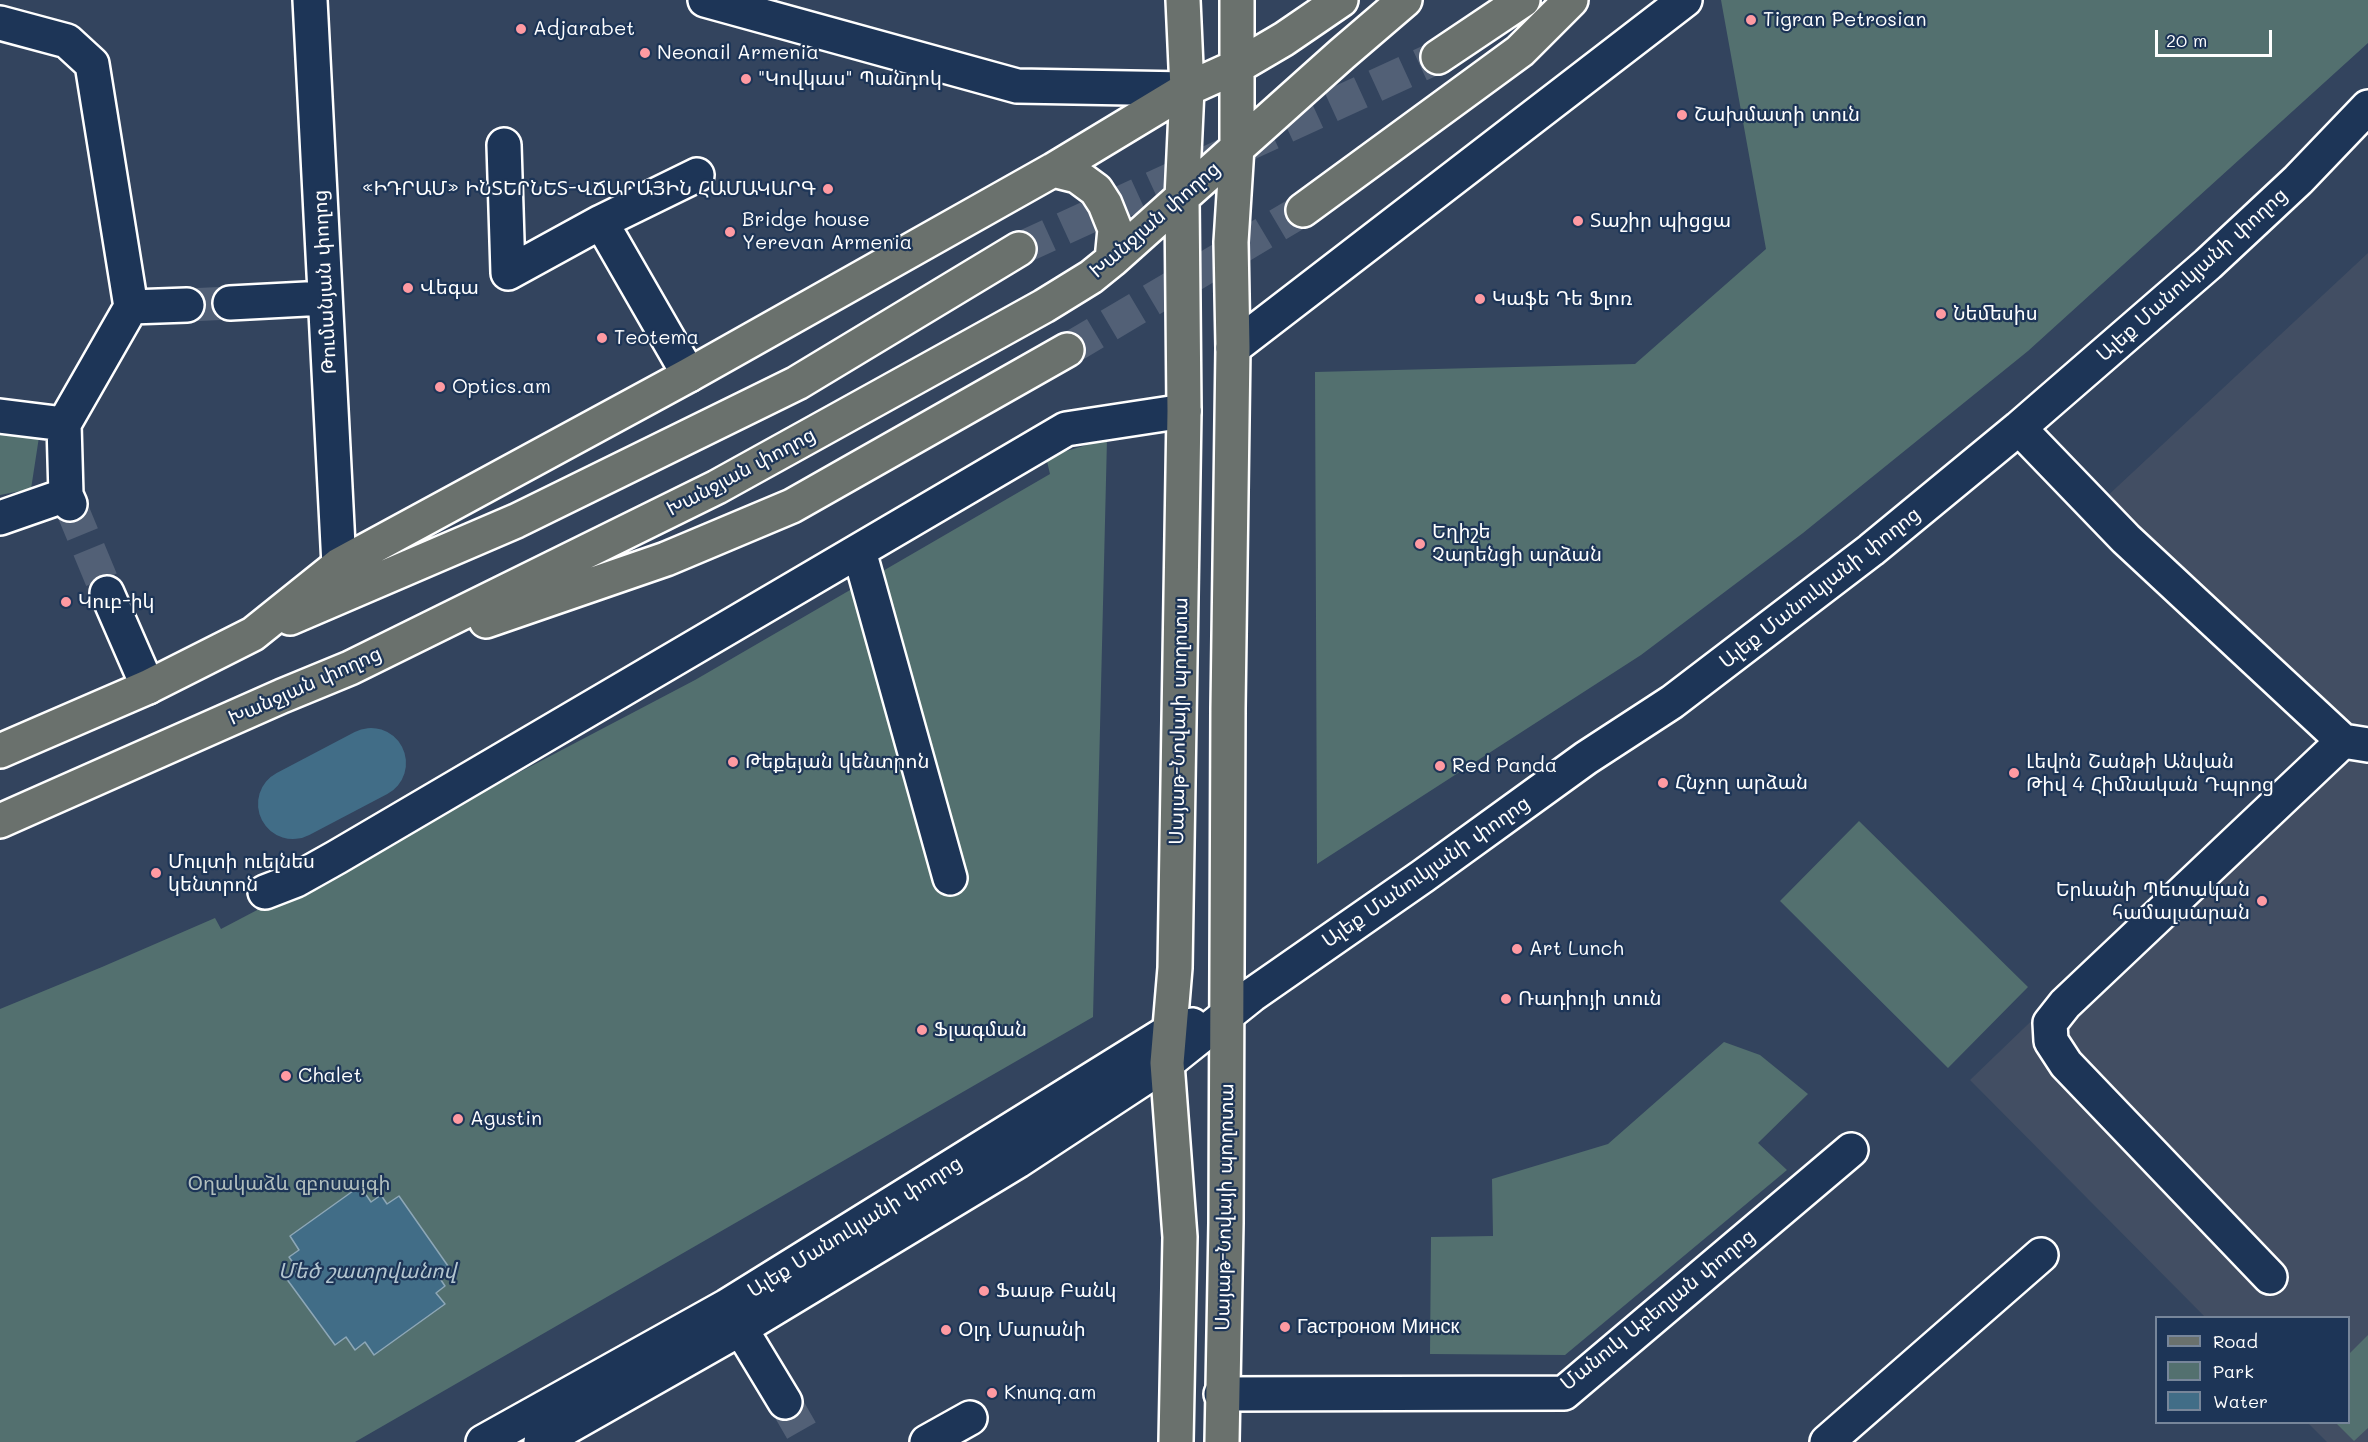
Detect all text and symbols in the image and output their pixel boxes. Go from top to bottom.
place label: Tigran Petrosian [1763,8,1927,32]
marker: Tigran Petrosian [1744,13,1758,27]
place label: Adjarabet [533,17,635,41]
scale bar [2158,18,2275,56]
marker: Adjarabet [514,22,528,36]
text: 20 m [2166,28,2207,52]
place label: Neonail Armenia [657,41,819,65]
marker: Neonail Armenia [638,46,652,60]
place label: "Կովկաս" Պանդոկ [758,67,942,91]
marker: "Կովկաս" Պանդոկ [739,72,753,86]
place label: Շախմատի տուն [1694,103,1860,127]
marker: Շախմատի տուն [1675,108,1689,122]
street label: Խանջյան փողոց [1085,157,1225,283]
place label: «ԻԴՐԱՄ» ԻՆՏԵՐՆԵՏ-ՎՃԱՐԱՅԻՆ ՀԱՄԱԿԱՐԳ [362,177,816,201]
marker: «ԻԴՐԱՄ» ԻՆՏԵՐՆԵՏ-ՎՃԱՐԱՅԻՆ ՀԱՄԱԿԱՐԳ [821,182,835,196]
street label: Ալեք Մանուկյանի փողոց [2092,183,2292,367]
street label: Թումանյան փողոց [308,189,342,375]
place label: Bridge house Yerevan Armenia [742,208,912,255]
place label: Տաշիր պիցցա [1590,209,1731,233]
marker: Տաշիր պիցցա [1571,214,1585,228]
marker: Bridge house Yerevan Armenia [723,225,737,239]
place label: Վեգա [420,276,479,300]
marker: Վեգա [401,281,415,295]
place label: Կաֆե Դե Ֆլոռ [1492,287,1632,311]
marker: Կաֆե Դե Ֆլոռ [1473,292,1487,306]
place label: Նեմեսիս [1953,302,2038,326]
marker: Նեմեսիս [1934,307,1948,321]
place label: Teotema [614,326,699,350]
marker: Teotema [595,331,609,345]
place label: Optics.am [452,375,551,399]
marker: Optics.am [433,380,447,394]
street label: Խանջյան փողոց [662,423,820,521]
street label: Ալեք Մանուկյանի փողոց [1715,502,1925,674]
place label: Եղիշե Չարենցի արձան [1432,520,1602,567]
marker: Եղիշե Չարենցի արձան [1413,537,1427,551]
place label: Կուբ-իկ [78,590,155,614]
marker: Կուբ-իկ [59,595,73,609]
street label: Սայաթ-Նովայի պողոտա [1165,597,1193,845]
street label: Խանջյան փողոց [225,641,385,731]
place label: Թեքեյան կենտրոն [745,750,929,774]
place label: Լեվոն Շանթի Անվան Թիվ 4 Հիմնական Դպրոց [2026,750,2274,797]
place label: Red Panda [1452,754,1557,778]
marker: Թեքեյան կենտրոն [726,755,740,769]
marker: Red Panda [1433,759,1447,773]
marker: Լեվոն Շանթի Անվան Թիվ 4 Հիմնական Դպրոց [2007,766,2021,780]
place label: Հնչող արձան [1675,771,1808,795]
marker: Հնչող արձան [1656,776,1670,790]
street label: Ալեք Մանուկյանի փողոց [1318,791,1534,953]
place label: Մուլտի ուելնես կենտրոն [168,850,315,897]
marker: Մուլտի ուելնես կենտրոն [149,866,163,880]
place label: Երևանի Պետական համալսարան [2056,878,2250,925]
marker: Երևանի Պետական համալսարան [2255,894,2269,908]
place label: Art Lunch [1529,937,1624,961]
marker: Art Lunch [1510,942,1524,956]
place label: Ռադիոյի տուն [1518,987,1662,1011]
marker: Ռադիոյի տուն [1499,992,1513,1006]
place label: Ֆլագման [934,1018,1027,1042]
marker: Ֆլագման [915,1023,929,1037]
place label: Chalet [298,1064,362,1088]
marker: Chalet [279,1069,293,1083]
street label: Սայաթ-Նովայի պողոտա [1211,1083,1239,1331]
place label: Agustin [470,1107,542,1131]
marker: Agustin [451,1112,465,1126]
street label: Ալեք Մանուկյանի փողոց [743,1151,967,1303]
park label: Օղակաձև զբոսայգի [188,1172,390,1196]
street label: Մանուկ Աբեղյան փողոց [1556,1224,1760,1396]
water label: Մեծ շատրվանով [278,1259,456,1285]
place label: Ֆասթ Բանկ [996,1279,1116,1303]
marker: Ֆասթ Բանկ [977,1284,991,1298]
place label: Гастроном Минск [1297,1315,1459,1339]
legend [2155,1316,2350,1424]
place label: Օլդ Մարանի [958,1318,1086,1342]
marker: Гастроном Минск [1278,1320,1292,1334]
marker: Օլդ Մարանի [939,1323,953,1337]
text: Road [2213,1329,2258,1353]
text: Park [2213,1359,2254,1383]
place label: Knunq.am [1004,1381,1096,1405]
marker: Knunq.am [985,1386,999,1400]
text: Water [2213,1389,2268,1413]

